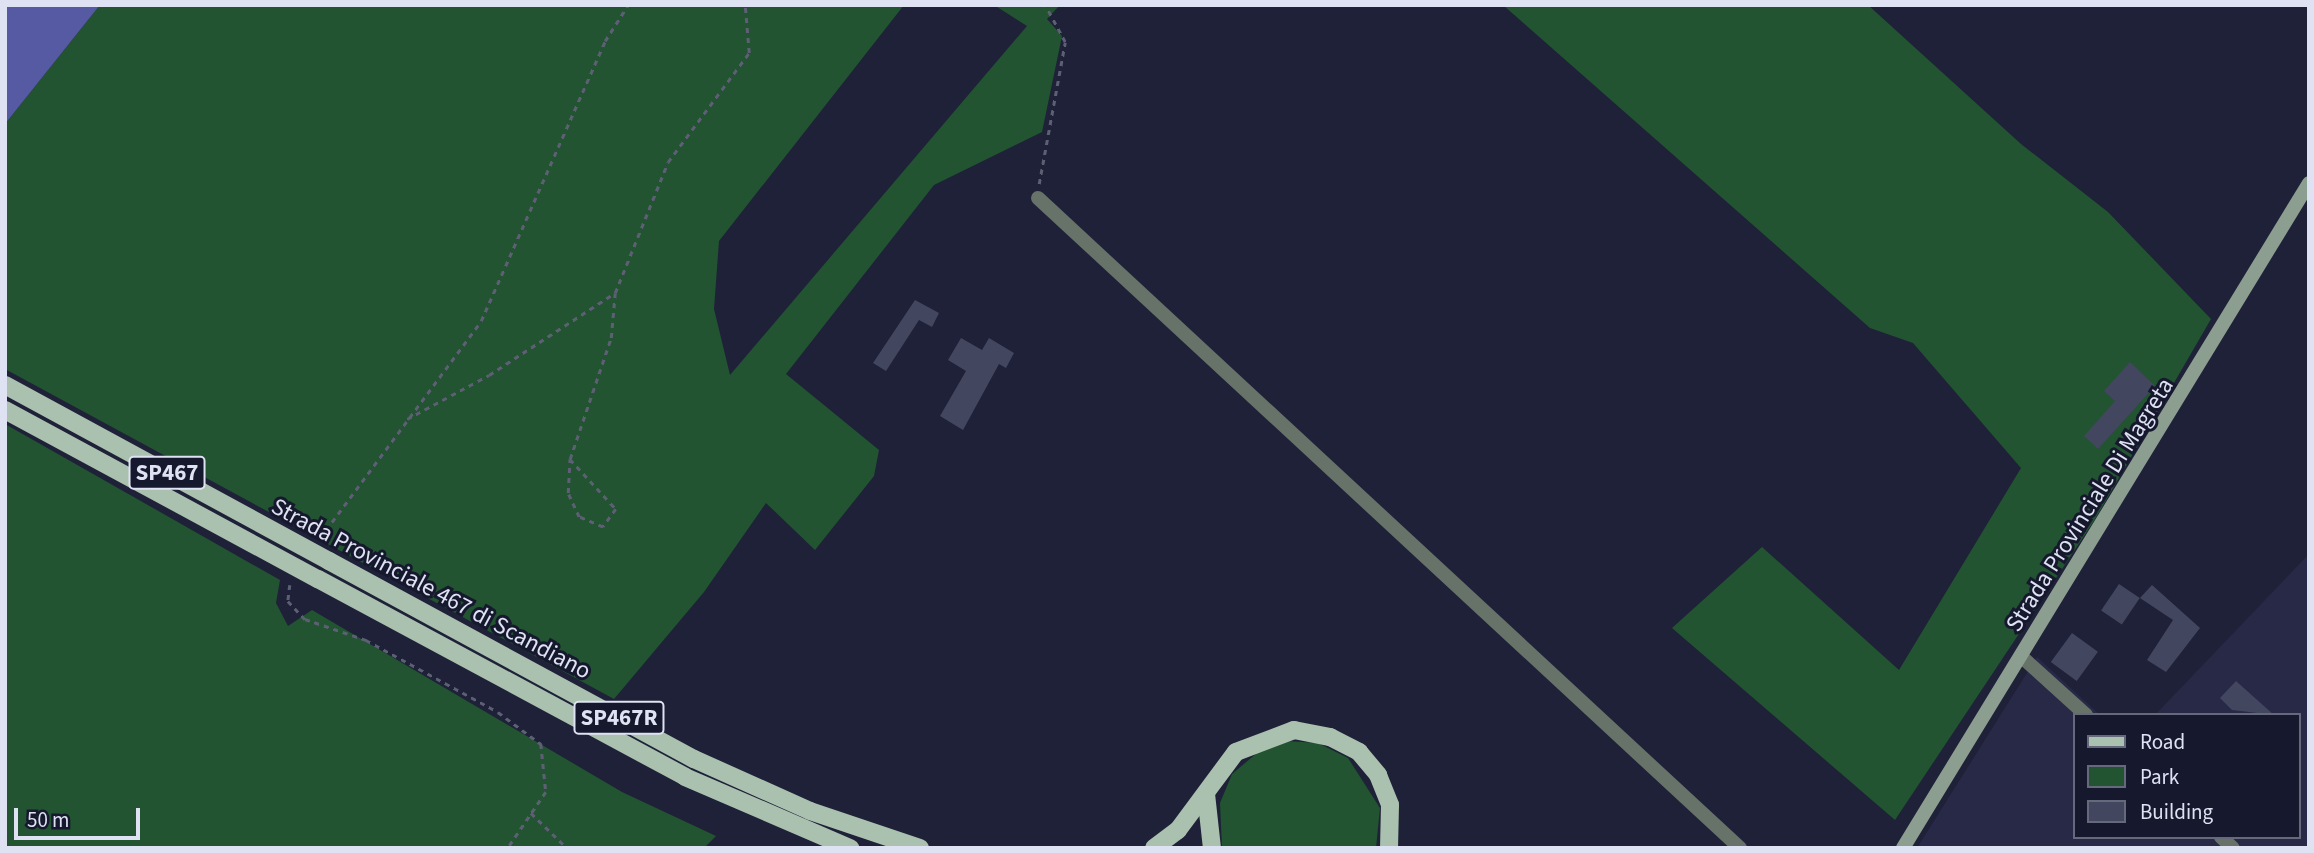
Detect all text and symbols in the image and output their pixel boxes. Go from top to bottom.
street label: Strada Provinciale Di Magreta [2000,373,2180,637]
road number: SP467 [128,453,206,492]
street label: Strada Provinciale 467 di Scandiano [266,492,596,686]
road number: SP467R [572,698,666,738]
legend [2072,713,2300,839]
text: Road [2140,727,2185,757]
text: Park [2140,762,2179,792]
scale bar [18,794,144,838]
text: Building [2140,797,2213,827]
text: 50 m [27,805,69,835]

